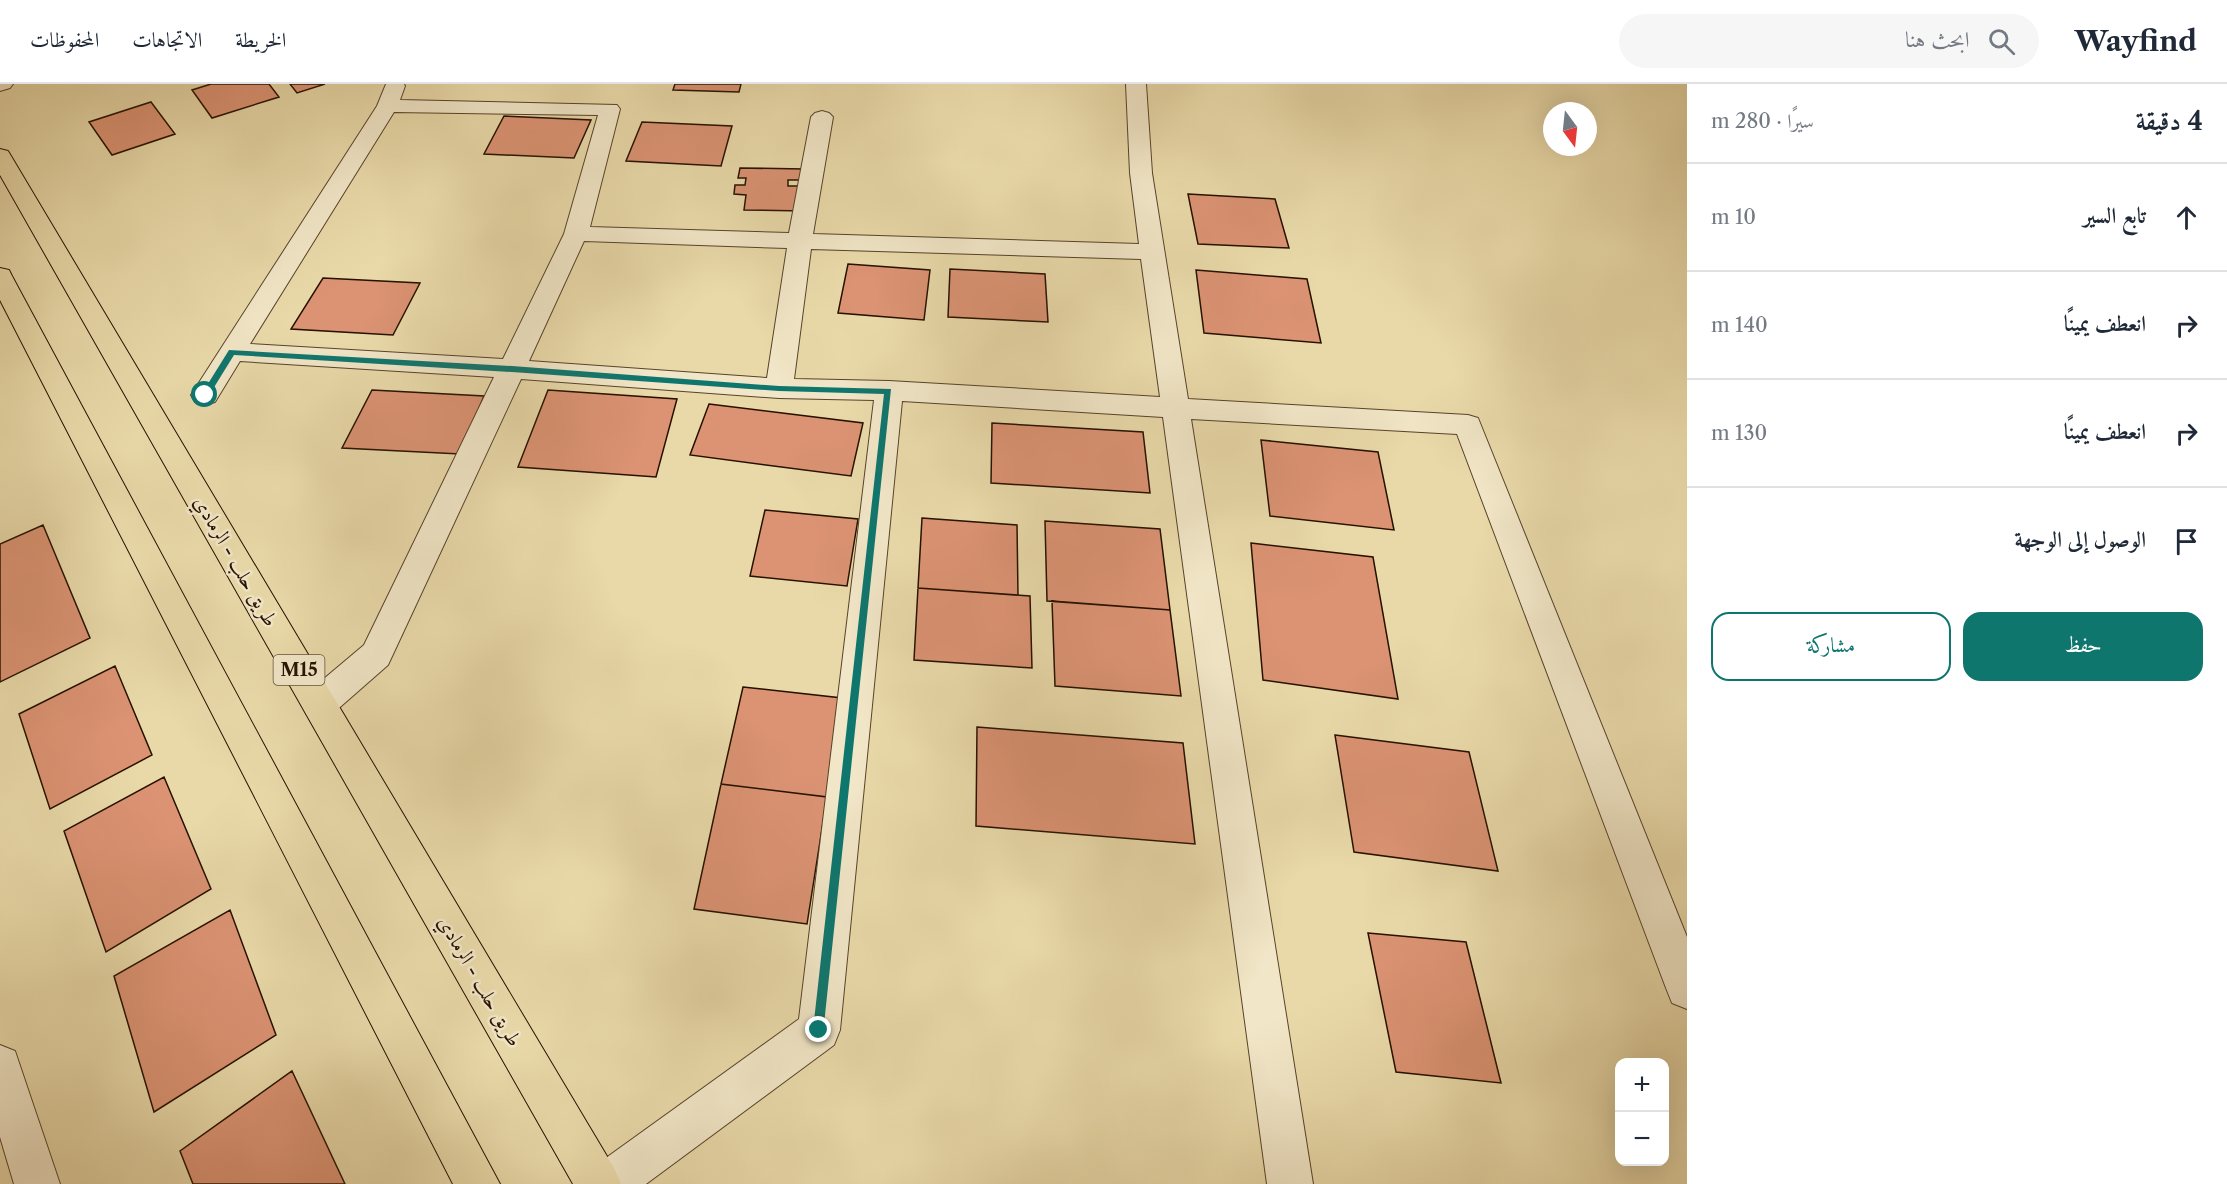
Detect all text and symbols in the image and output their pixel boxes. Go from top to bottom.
search box [1619,14,2039,68]
text: Wayfind [2075,24,2197,58]
icon: search [1985,25,2018,58]
text: ابحث هنا [1905,26,1970,53]
text: المحفوظات [30,27,99,52]
text: الاتجاهات [132,27,202,52]
text: الخريطة [235,27,286,52]
north arrow [1543,102,1597,156]
text: 4 دقيقة [2136,105,2203,137]
text: سيرًا · 280 m [1711,109,1814,133]
icon: ahead [2170,201,2203,234]
text: تابع السير [2083,202,2146,229]
text: 10 m [1711,205,1756,229]
icon: right [2170,309,2203,342]
text: انعطف يمينًا [2064,310,2146,337]
text: 140 m [1711,313,1768,337]
route start [191,381,217,407]
icon: right [2170,417,2203,450]
text: انعطف يمينًا [2064,418,2146,445]
text: 130 m [1711,421,1767,445]
street label: طريق حلب - الرمادي [185,492,283,632]
icon: arrive [2170,525,2203,558]
text: الوصول إلى الوجهة [2014,526,2146,553]
button: مشاركة [1711,612,1951,681]
button: حفظ [1963,612,2203,681]
road number: M15 [274,655,324,685]
street label: طريق حلب - الرمادي [429,912,527,1052]
route end [805,1016,831,1042]
map controls [1615,1058,1669,1166]
button: + [1615,1058,1669,1112]
button: − [1615,1112,1669,1166]

